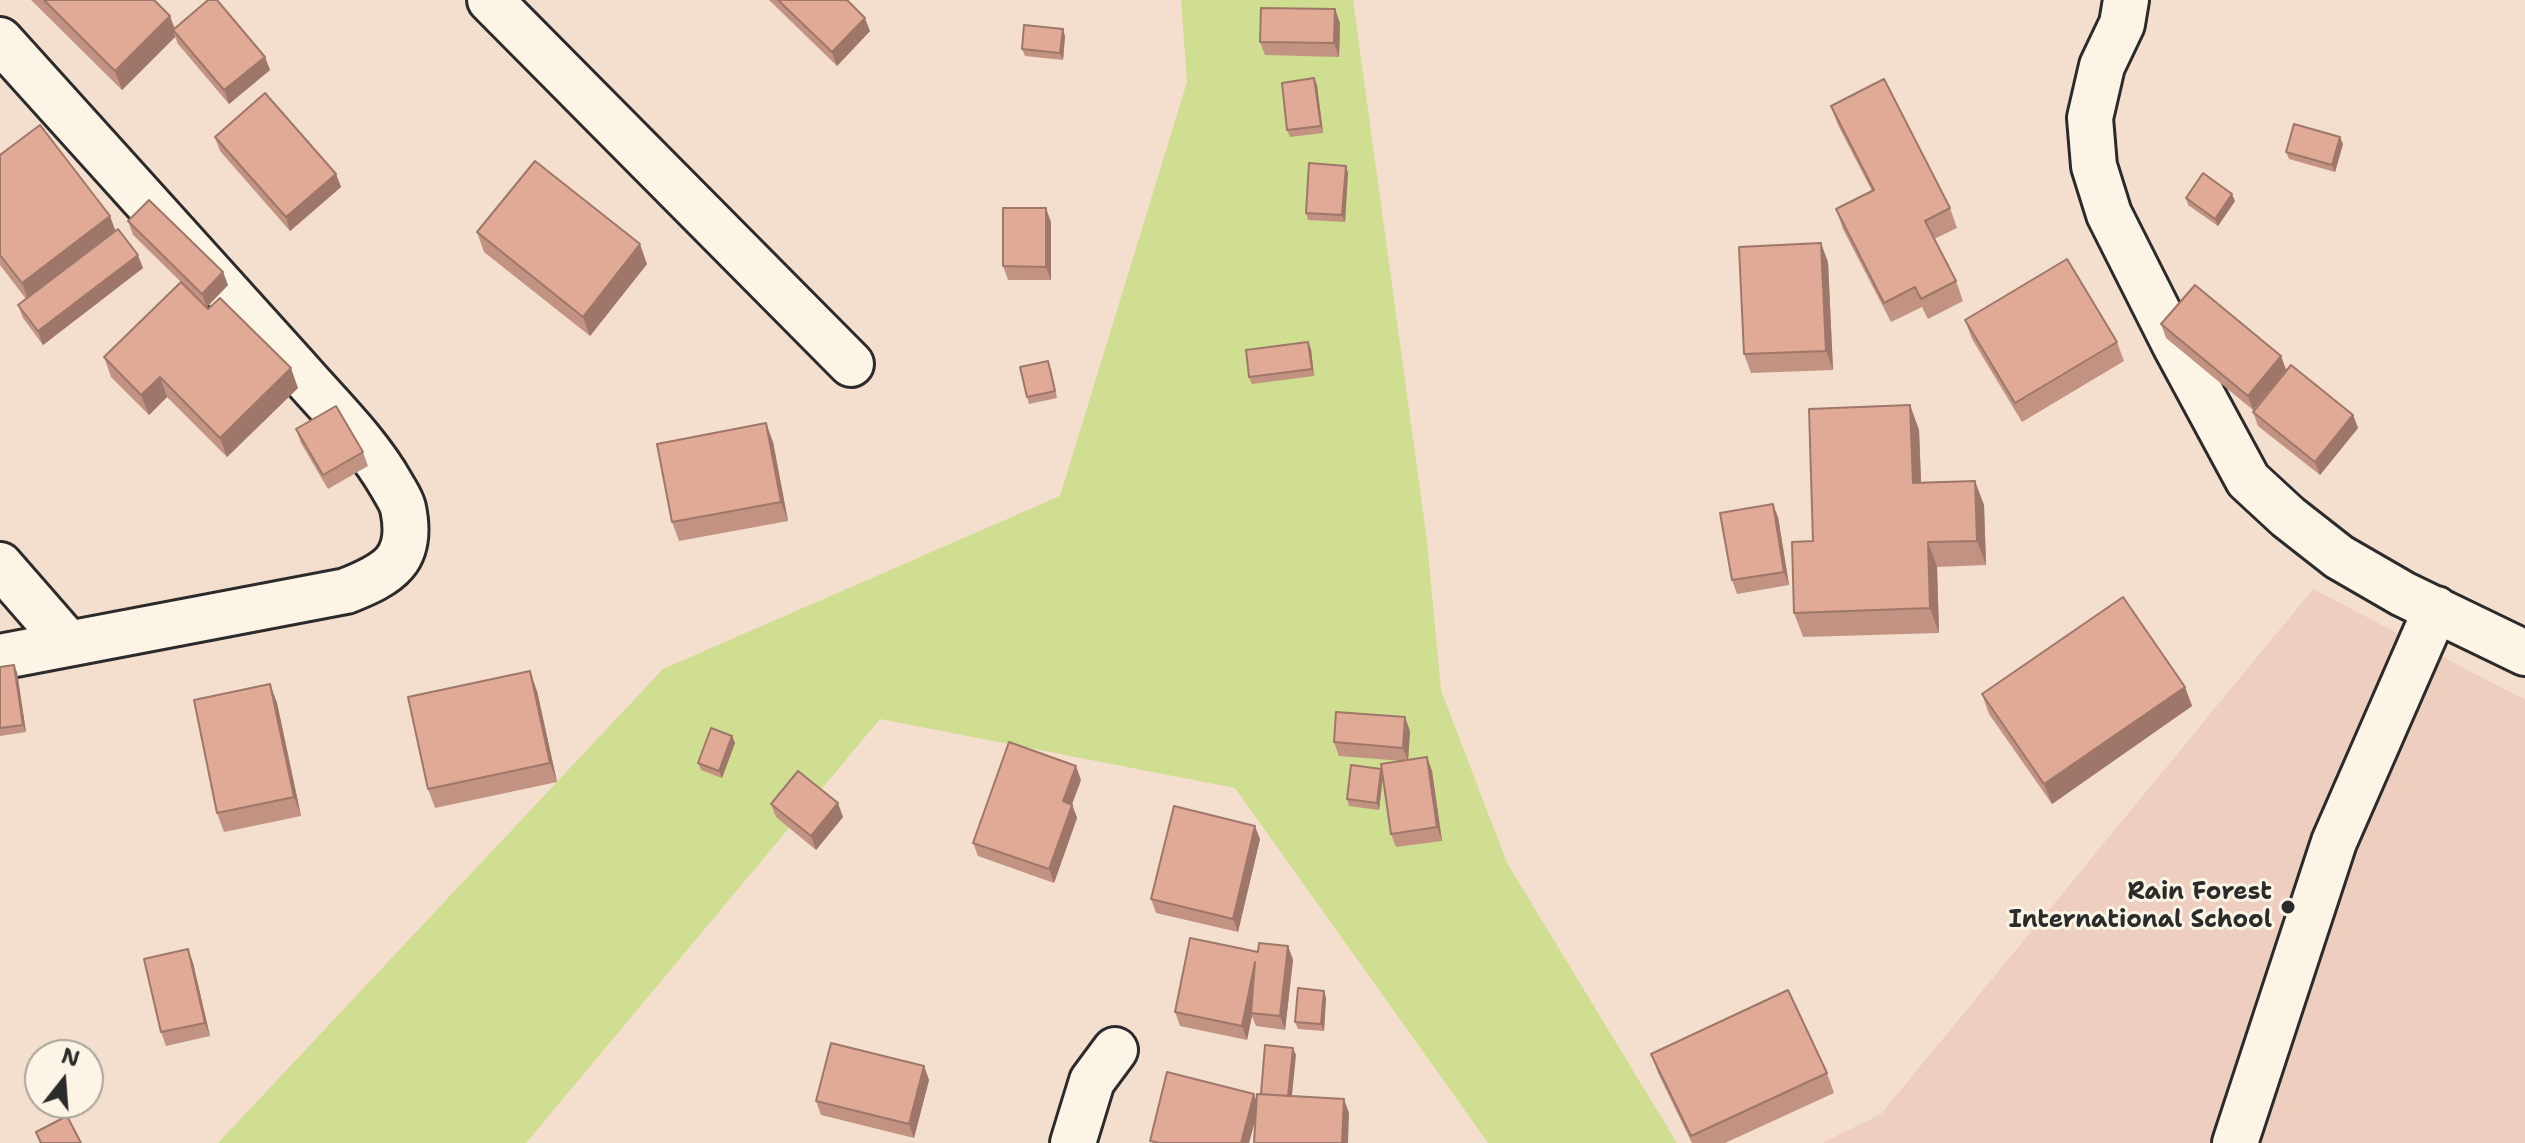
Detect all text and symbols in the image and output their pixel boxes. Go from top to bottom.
place label: Rain Forest International School [2009,879,2272,935]
marker: Rain Forest International School [2279,898,2297,916]
north arrow [24,1039,104,1119]
text: N [58,1041,83,1074]

